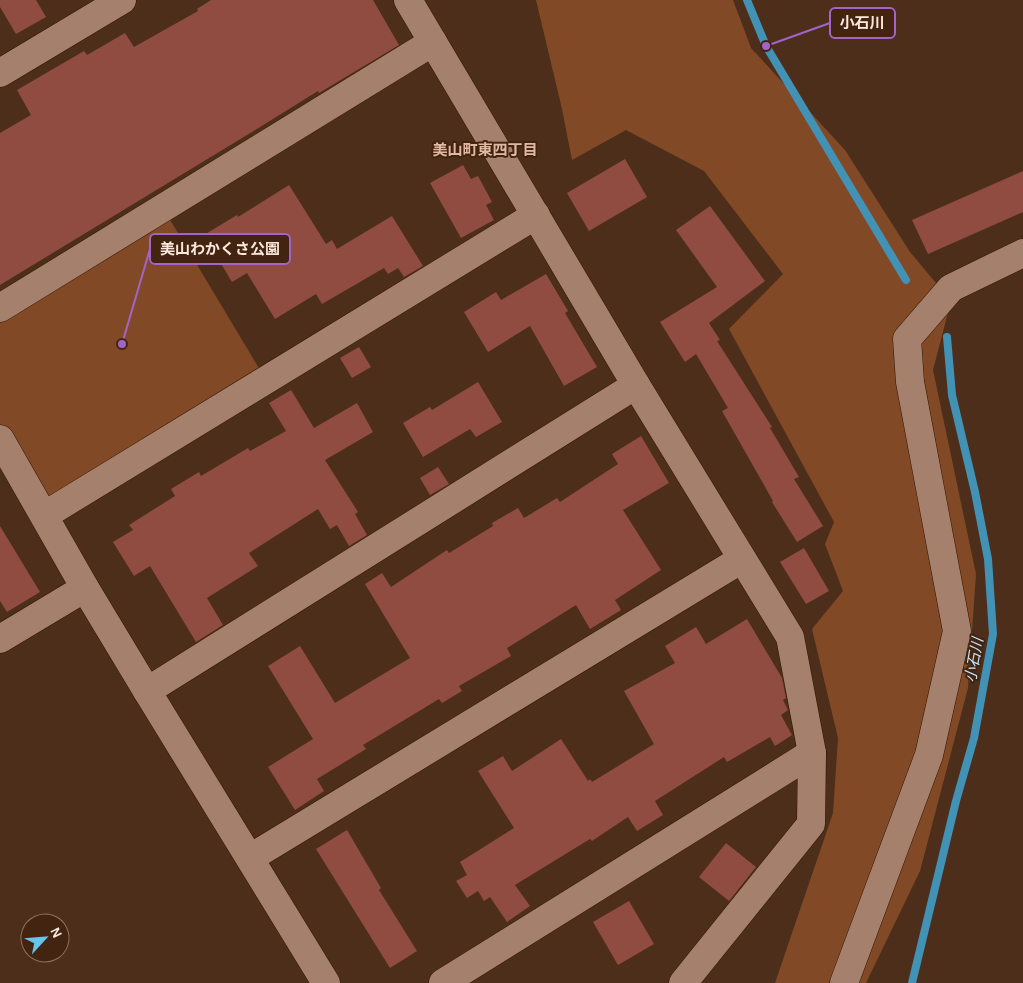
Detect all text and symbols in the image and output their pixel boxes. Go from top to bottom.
callout: 小石川 [830,8,895,38]
text: 小石川 [839,15,885,31]
district label: 美山町東四丁目 [432,142,538,158]
callout: 美山わかくさ公園 [150,234,290,264]
text: 美山わかくさ公園 [160,241,280,257]
water label: 小石川 [962,634,986,684]
north arrow [20,913,70,963]
text: N [47,925,64,940]

